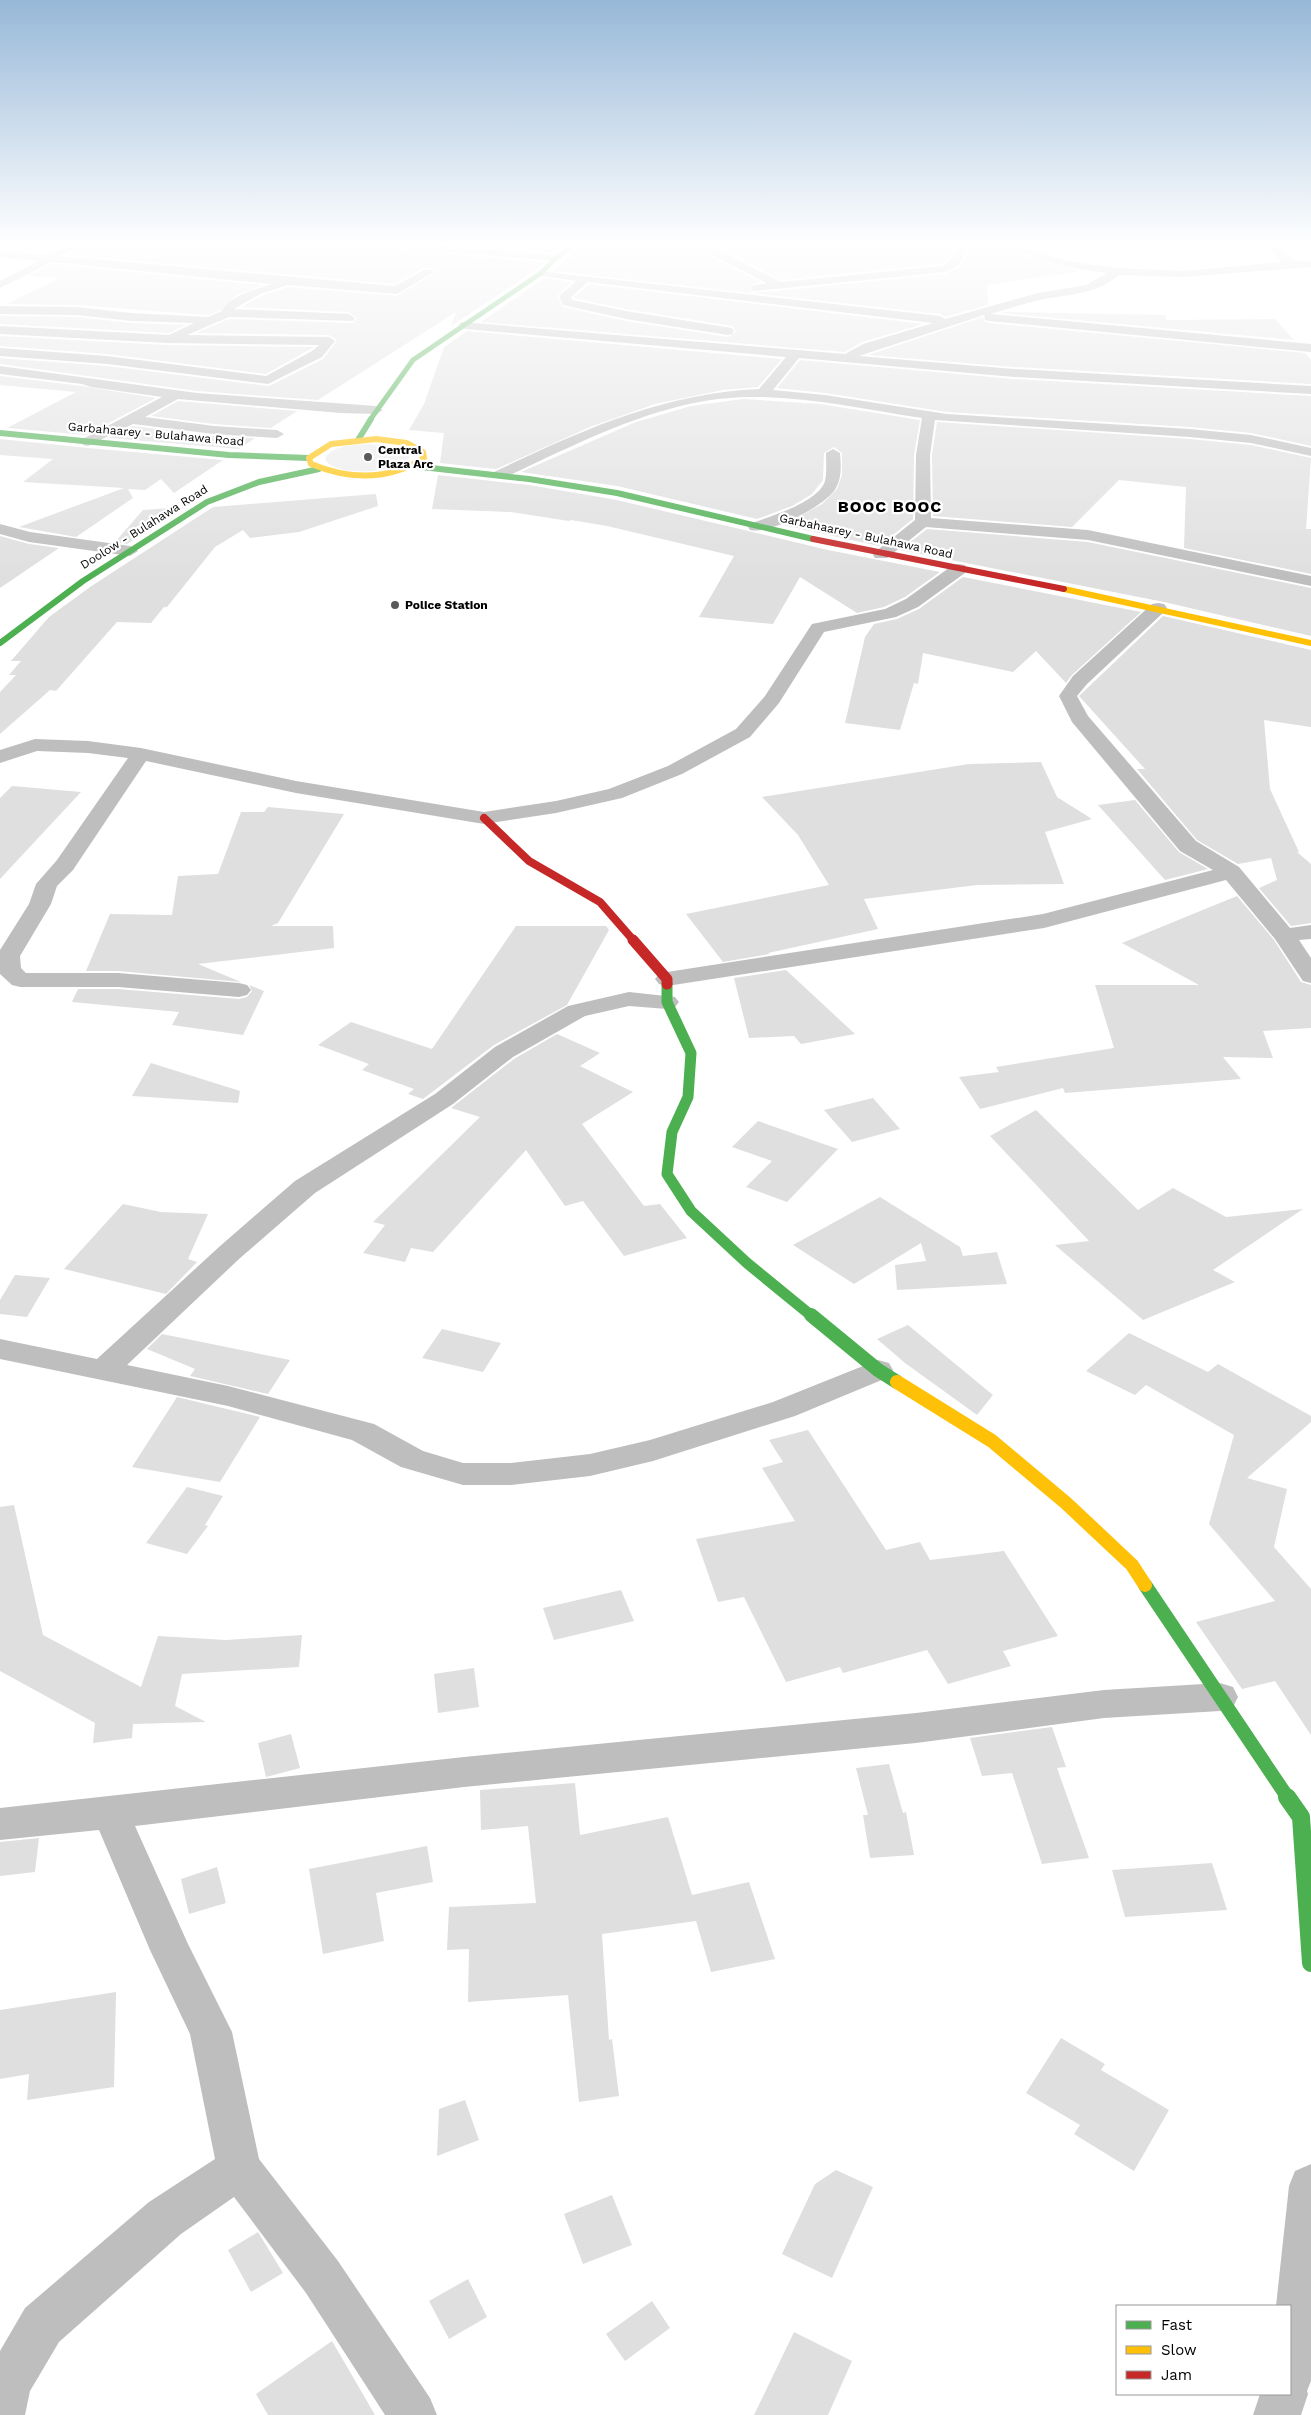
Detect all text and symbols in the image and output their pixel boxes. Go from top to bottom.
street label: Garbahaarey - Bulahawa Road [67,419,245,449]
place label: Central Plaza Arc [378,443,433,471]
marker: Central Plaza Arc [362,451,374,463]
street label: Doolow - Bulahawa Road [78,482,210,572]
district label: BOOC BOOC [838,497,942,516]
street label: Garbahaarey - Bulahawa Road [778,511,954,561]
place label: Police Station [405,598,488,612]
marker: Police Station [389,599,401,611]
legend [1116,2305,1291,2395]
text: Fast [1161,2316,1193,2334]
text: Slow [1161,2341,1197,2359]
text: Jam [1161,2366,1192,2384]

